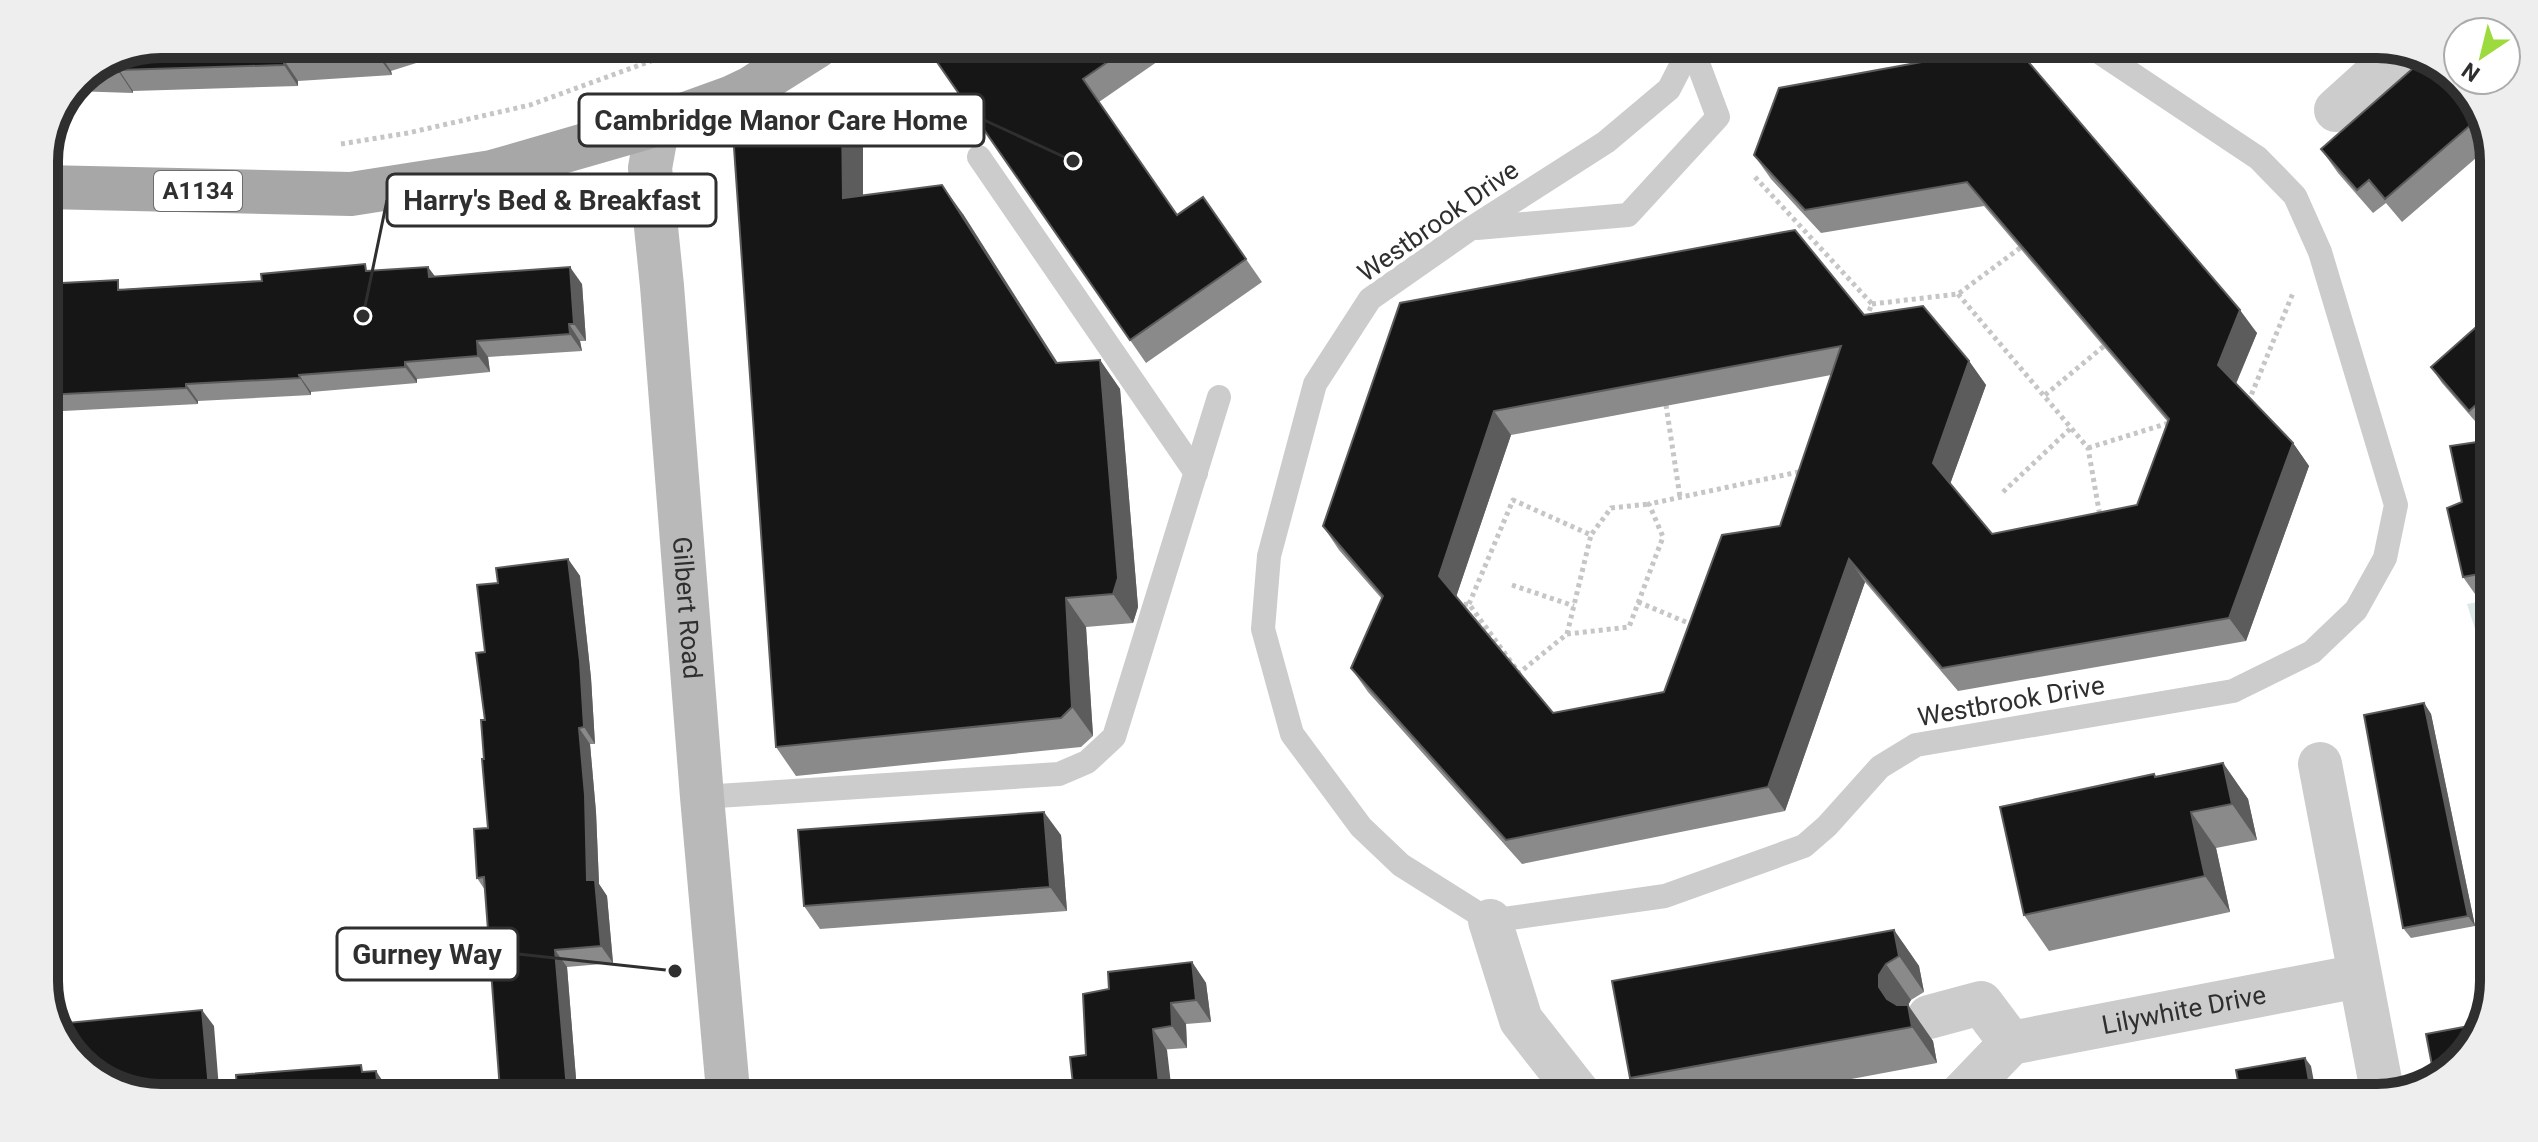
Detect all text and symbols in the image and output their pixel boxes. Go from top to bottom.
north arrow [2442,16,2522,96]
text: N [2457,57,2484,87]
callout: Cambridge Manor Care Home [579,94,984,146]
text: Cambridge Manor Care Home [594,104,968,137]
street label: Westbrook Drive [1352,154,1524,288]
road number: A1134 [154,171,242,211]
callout: Harry's Bed & Breakfast [387,174,716,226]
text: Harry's Bed & Breakfast [403,184,701,217]
street label: Gilbert Road [667,535,708,680]
street label: Westbrook Drive [1915,670,2107,732]
callout: Gurney Way [337,928,518,980]
text: Gurney Way [352,938,503,971]
street label: Lilywhite Drive [2099,979,2268,1040]

